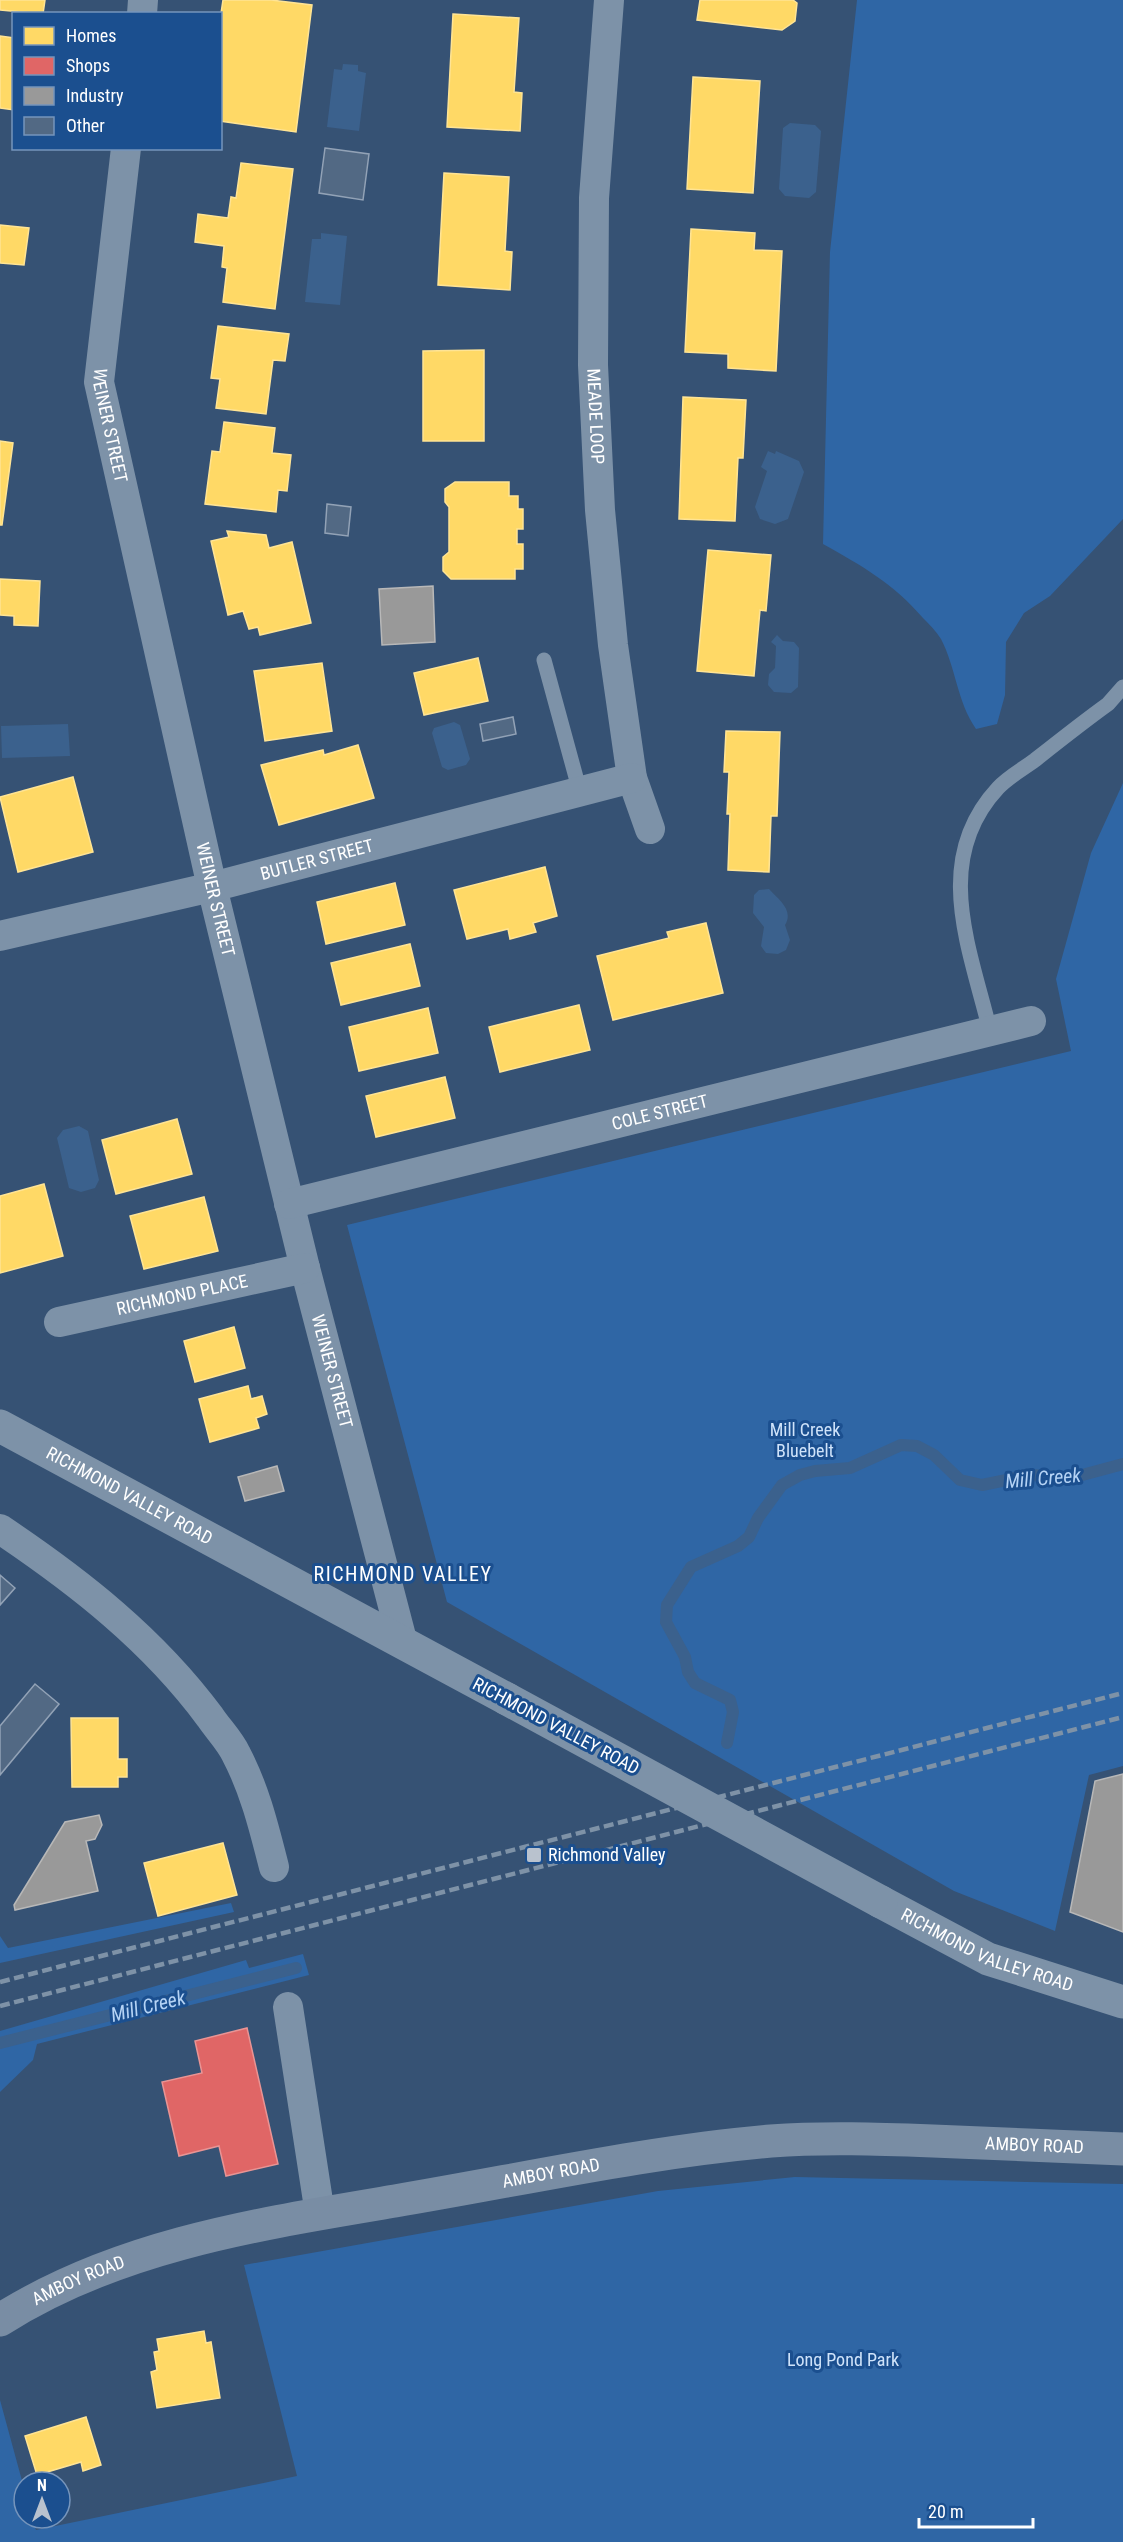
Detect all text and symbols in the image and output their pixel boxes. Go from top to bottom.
legend [12,12,222,150]
text: Homes [66,25,116,46]
text: Shops [66,55,110,76]
text: Industry [66,85,124,106]
text: Other [66,115,105,136]
street label: WEINER STREET [89,367,132,485]
street label: MEADE LOOP [583,368,609,465]
street label: BUTLER STREET [258,835,376,884]
street label: WEINER STREET [192,840,240,959]
street label: COLE STREET [609,1090,710,1134]
street label: RICHMOND PLACE [114,1270,250,1319]
street label: WEINER STREET [308,1312,357,1430]
park label: Mill Creek Bluebelt [770,1419,840,1461]
street label: RICHMOND VALLEY ROAD [43,1442,216,1549]
water label: Mill Creek [1004,1463,1083,1493]
district label: RICHMOND VALLEY [314,1562,492,1586]
street label: RICHMOND VALLEY ROAD [469,1673,643,1778]
place label: Richmond Valley [548,1844,666,1865]
marker: Richmond Valley [525,1846,543,1864]
street label: RICHMOND VALLEY ROAD [898,1904,1076,1995]
water label: Mill Creek [108,1985,189,2027]
street label: AMBOY ROAD [985,2132,1084,2157]
street label: AMBOY ROAD [500,2153,601,2192]
street label: AMBOY ROAD [28,2251,127,2309]
park label: Long Pond Park [787,2349,899,2370]
north arrow [12,2470,72,2530]
text: N [37,2476,47,2495]
scale bar [919,2491,1033,2529]
text: 20 m [928,2501,963,2522]

